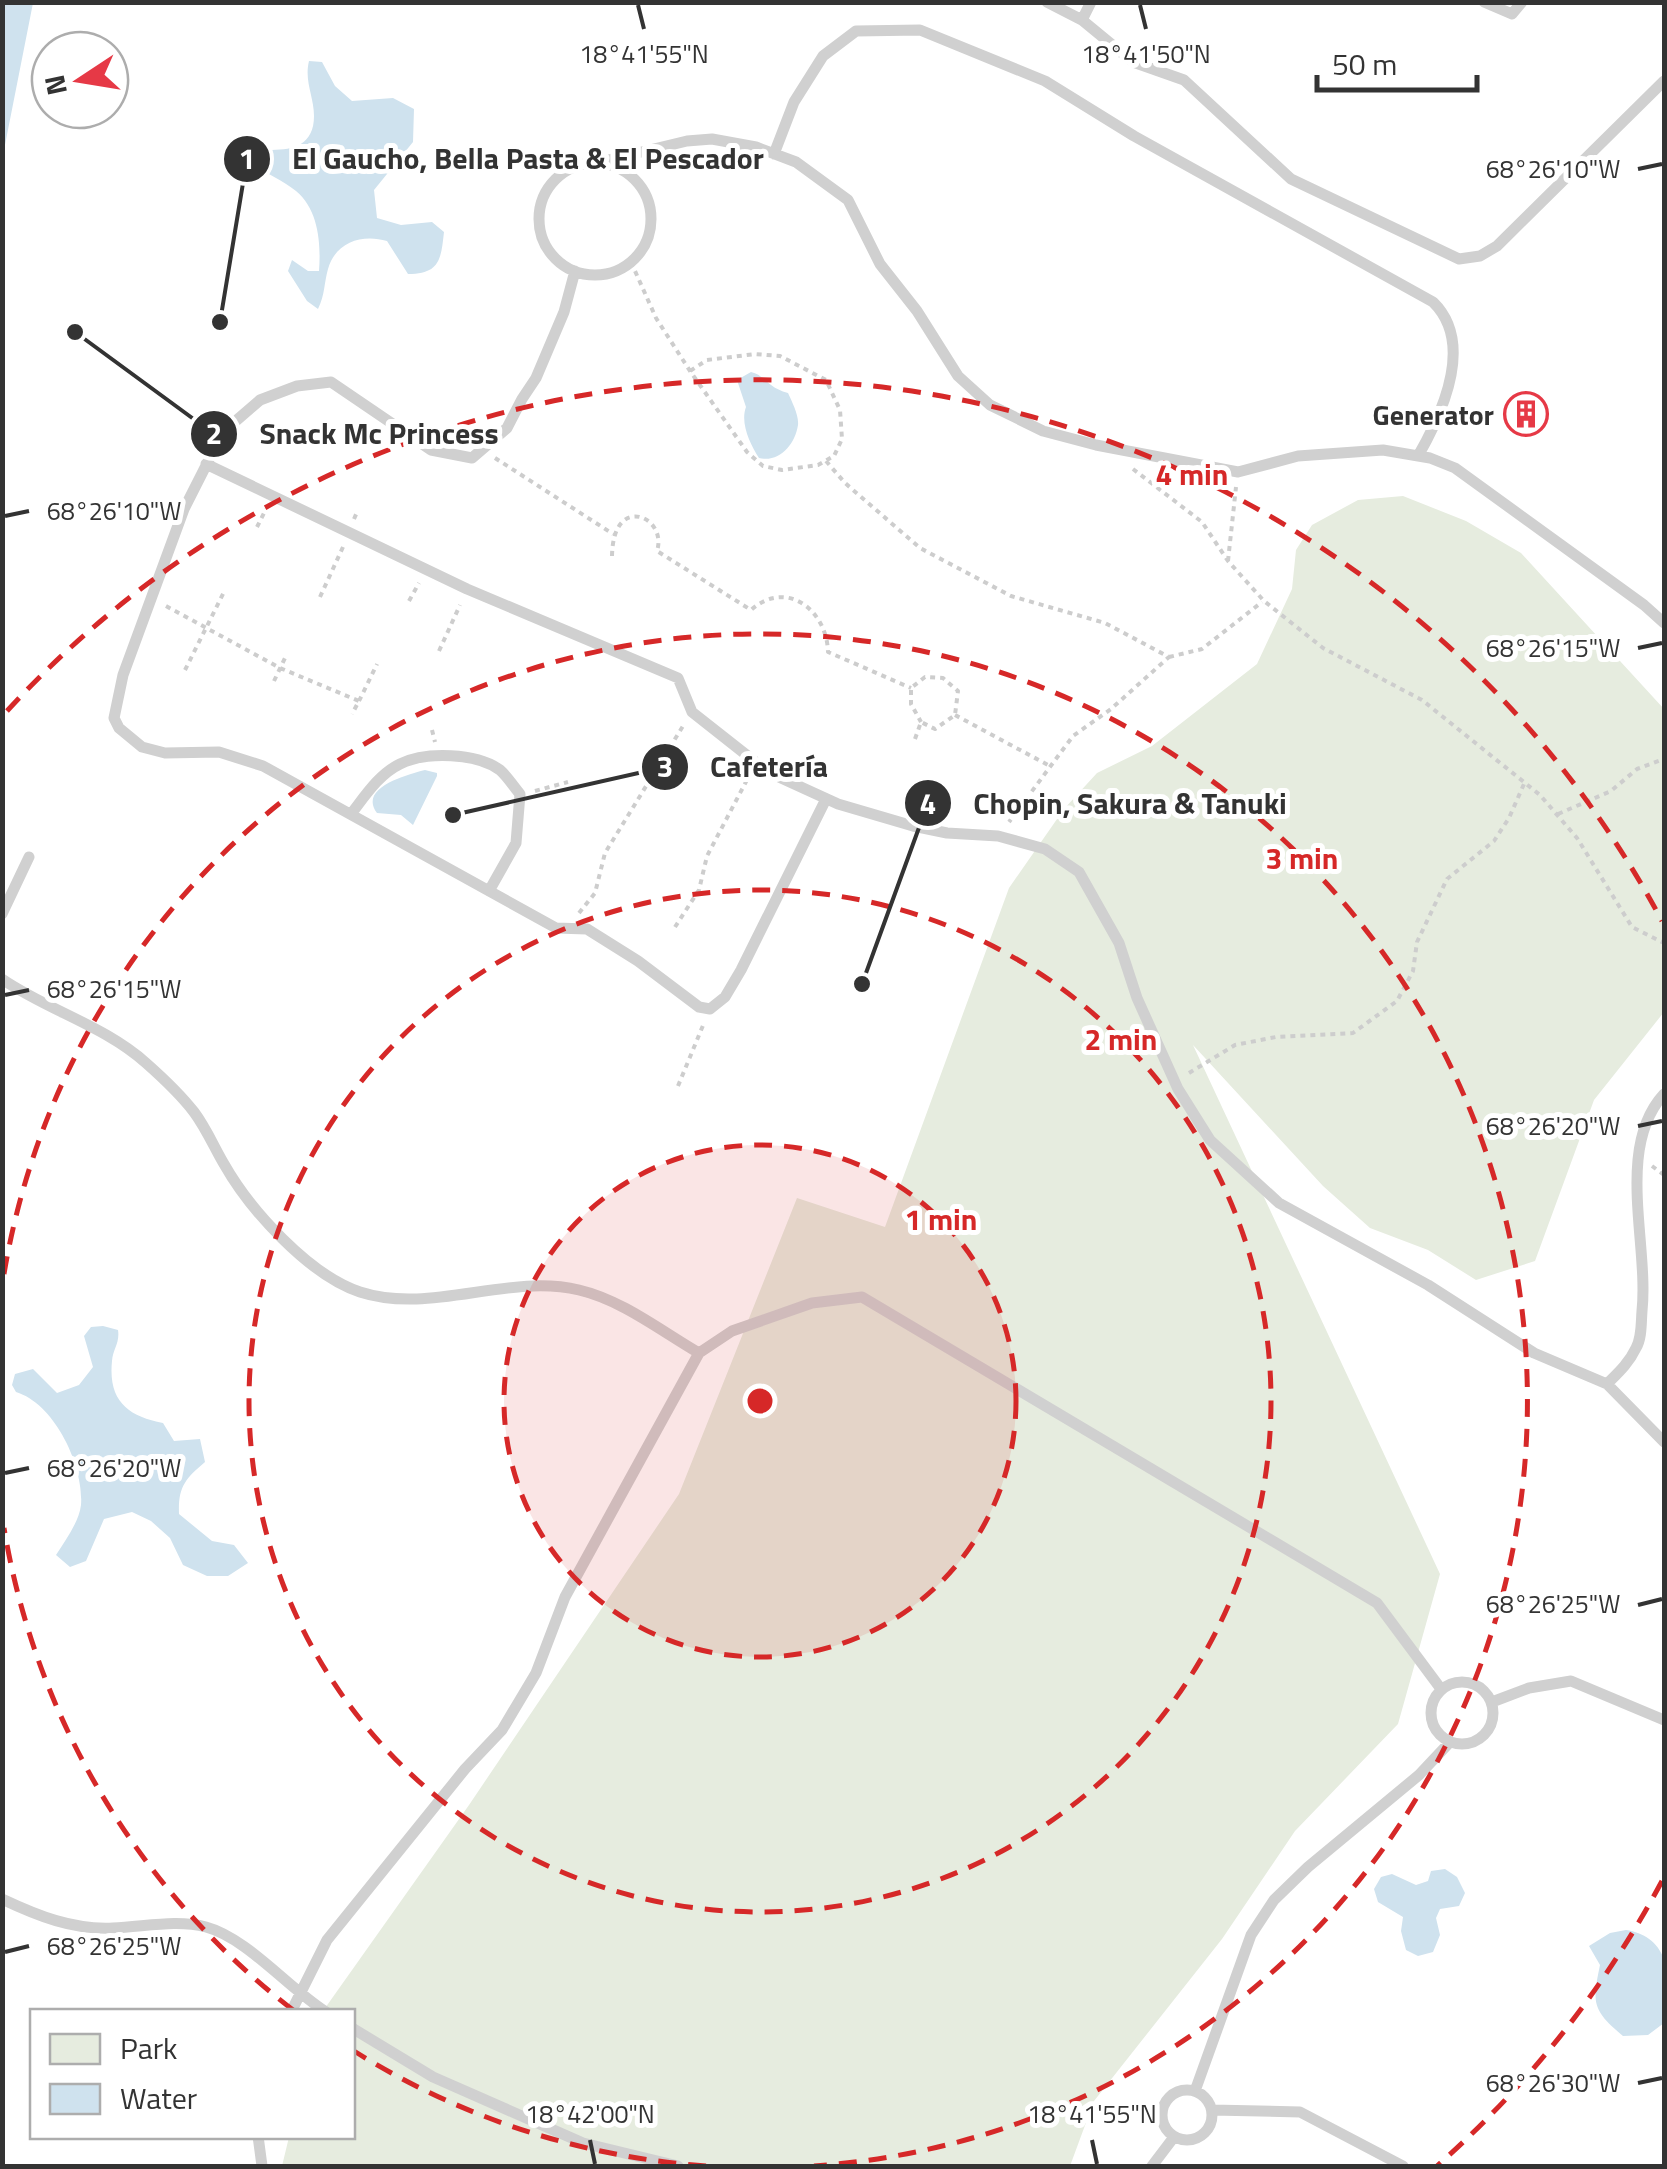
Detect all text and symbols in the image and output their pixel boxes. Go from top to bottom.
north arrow [30,30,130,130]
scale bar [1317,30,1477,92]
text: 18°41'55"N [579,35,709,73]
text: 18°41'50"N [1081,35,1211,73]
text: 50 m [1332,41,1397,87]
text: N [32,71,78,99]
callout: El Gaucho, Bella Pasta & El Pescador [222,129,783,189]
text: 1 [239,135,255,181]
text: El Gaucho, Bella Pasta & El Pescador [292,135,764,181]
text: 68°26'10"W [1486,150,1620,188]
building icon: Generator [1503,391,1549,437]
place label: Generator [1373,393,1494,436]
callout: Snack Mc Princess [189,404,518,464]
text: 2 [206,410,222,456]
text: Snack Mc Princess [259,410,499,456]
text: 4 min [1156,451,1228,497]
text: 68°26'10"W [47,492,181,530]
text: 68°26'15"W [1486,629,1620,667]
callout: Cafetería [640,737,848,797]
text: 3 [657,743,673,789]
text: Cafetería [710,743,828,789]
callout: Chopin, Sakura & Tanuki [903,773,1307,833]
text: 4 [920,780,936,826]
text: Chopin, Sakura & Tanuki [973,780,1287,826]
text: 3 min [1266,835,1338,881]
text: 68°26'15"W [47,970,181,1008]
text: 2 min [1085,1016,1157,1062]
text: 68°26'20"W [1486,1107,1620,1145]
text: 1 min [905,1196,977,1242]
centre of rings [742,1383,778,1419]
text: 68°26'20"W [47,1449,181,1487]
text: 68°26'25"W [1486,1585,1620,1623]
text: 68°26'25"W [47,1927,181,1965]
legend [30,2009,355,2139]
text: Park [120,2025,177,2071]
text: 68°26'30"W [1486,2064,1620,2102]
text: Water [120,2075,197,2121]
text: 18°42'00"N [525,2095,655,2133]
text: 18°41'55"N [1027,2095,1157,2133]

